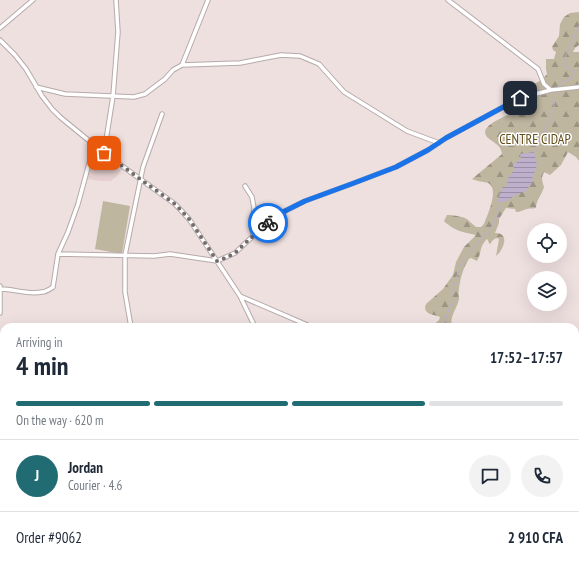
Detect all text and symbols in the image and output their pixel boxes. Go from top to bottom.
pin [503,81,537,115]
icon: home [509,87,531,109]
park label: CENTRE CIDAP [499,130,571,148]
pin [87,136,121,170]
icon: bag [93,142,115,164]
courier [248,203,288,243]
icon: bike [257,212,279,234]
map controls [527,223,567,311]
button: locate [527,223,567,263]
button: layers [527,271,567,311]
text: Arriving in [16,334,63,351]
text: 17:52–17:57 [490,348,563,367]
text: 4 min [16,349,69,382]
text: On the way · 620 m [16,412,103,429]
button: chat [469,455,511,497]
button: phone [521,455,563,497]
text: Jordan [68,458,103,477]
text: J [35,466,39,485]
text: Courier · 4.6 [68,477,122,494]
text: Order #9062 [16,528,82,547]
text: 2 910 CFA [508,528,563,547]

